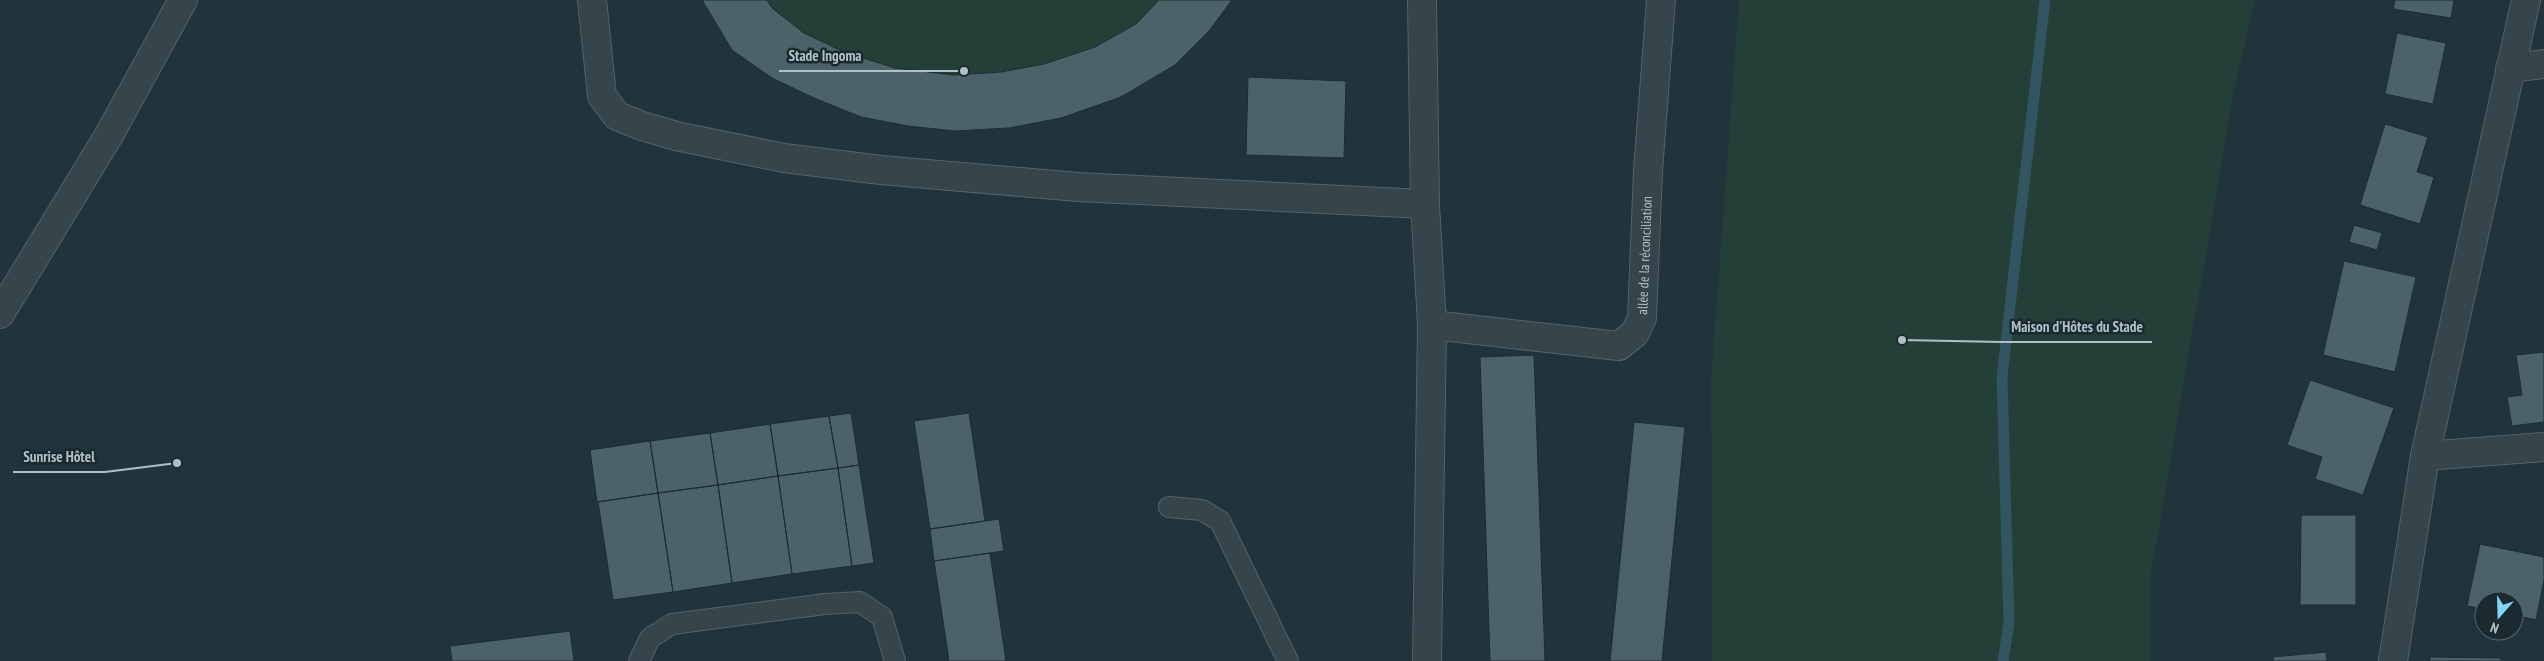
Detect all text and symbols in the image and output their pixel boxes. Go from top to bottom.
callout: Stade Ingoma [779,41,872,71]
text: Stade Ingoma [788,46,862,65]
street label: allée de la réconciliation [1633,196,1656,315]
callout: Maison d'Hôtes du Stade [2001,312,2152,342]
text: Maison d'Hôtes du Stade [2011,317,2143,336]
callout: Sunrise Hôtel [13,442,105,472]
text: Sunrise Hôtel [23,447,95,466]
north arrow [2474,591,2524,641]
text: N [2488,618,2501,638]

